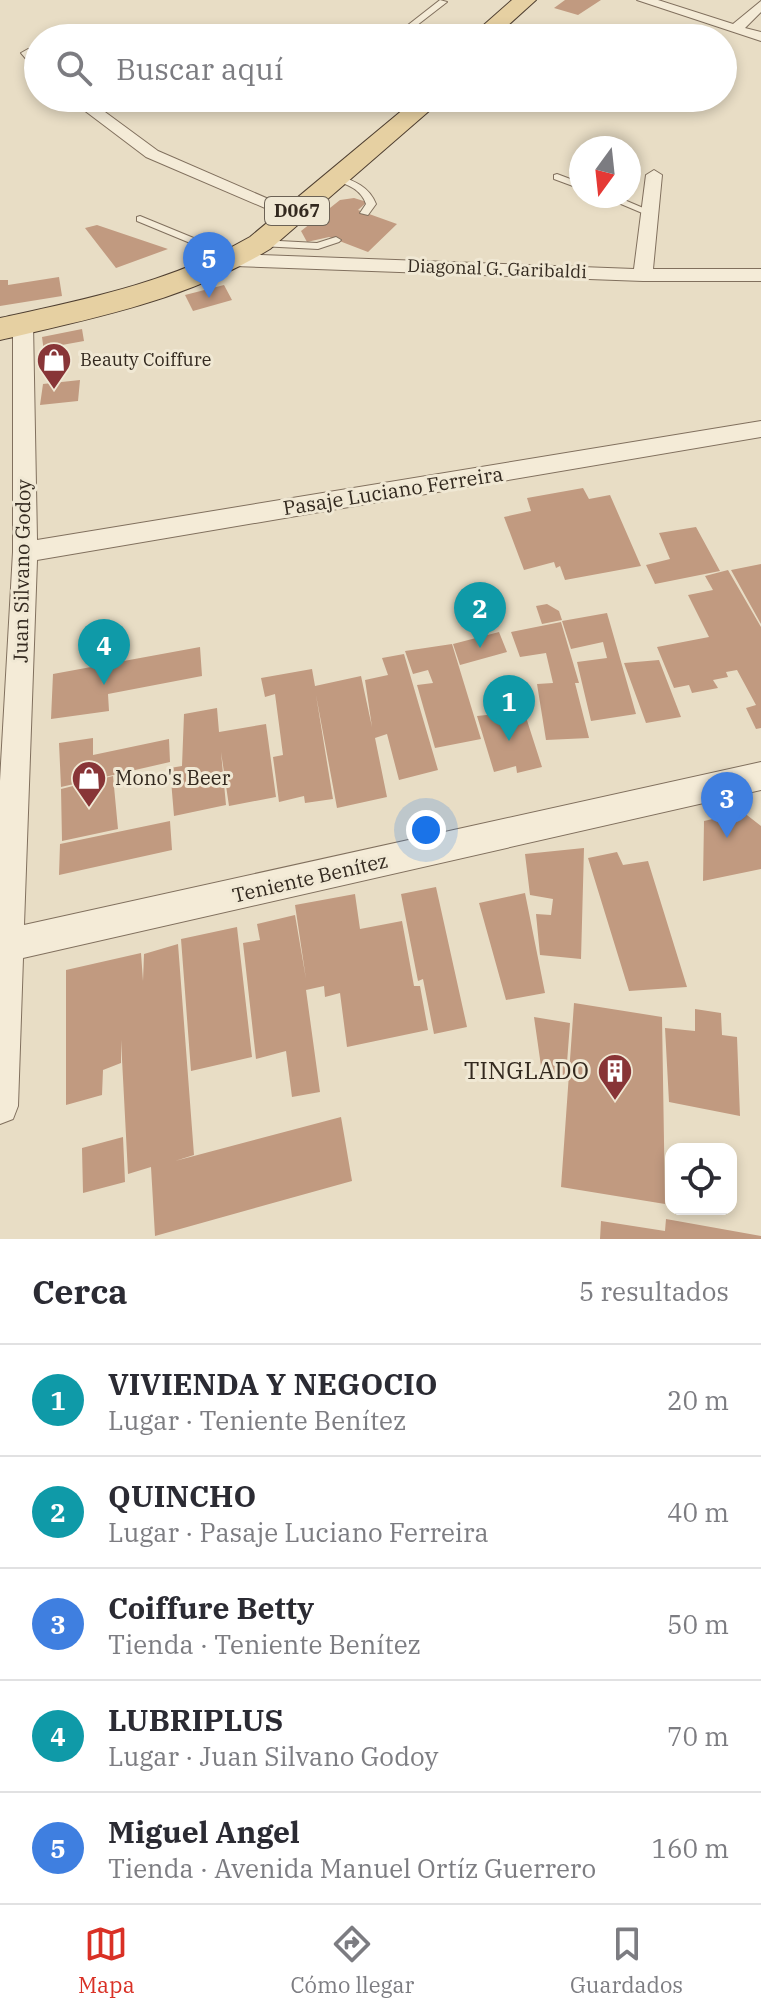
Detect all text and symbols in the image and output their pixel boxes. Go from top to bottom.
search box [24,24,737,112]
icon: search [52,46,96,90]
text: Buscar aquí [116,49,283,88]
north arrow [569,136,641,208]
road number: D067 [265,197,329,225]
pin: 5 [183,232,235,298]
street label: Diagonal G. Garibaldi [407,254,588,283]
shop icon: Beauty Coiffure [35,341,73,391]
place label: Beauty Coiffure [80,348,211,371]
street label: Pasaje Luciano Ferreira [281,460,505,521]
street label: Juan Silvano Godoy [6,479,37,663]
pin: 2 [454,582,506,648]
pin: 4 [78,619,130,685]
pin: 1 [483,675,535,741]
shop icon: Mono's Beer [70,759,108,809]
place label: Mono's Beer [115,764,230,791]
pin: 3 [701,772,753,838]
your location [406,810,446,850]
street label: Teniente Benítez [229,846,390,909]
building icon: TINGLADO [596,1052,634,1102]
place label: TINGLADO [464,1054,589,1086]
map controls [665,1143,737,1215]
button: locate [665,1143,737,1215]
text: Cerca [32,1269,128,1313]
text: 5 resultados [579,1274,729,1308]
text: VIVIENDA Y NEGOCIO [108,1364,438,1403]
text: 1 [50,1383,66,1417]
text: 20 m [667,1383,729,1417]
text: Lugar · Teniente Benítez [108,1403,406,1437]
text: QUINCHO [108,1476,256,1515]
text: 2 [50,1495,66,1529]
text: 40 m [667,1495,729,1529]
text: Lugar · Pasaje Luciano Ferreira [108,1515,489,1549]
text: Coiffure Betty [108,1588,314,1627]
text: 3 [50,1607,66,1641]
text: 50 m [667,1607,729,1641]
text: Tienda · Teniente Benítez [108,1627,421,1661]
text: LUBRIPLUS [108,1700,283,1739]
text: 4 [50,1719,66,1753]
text: 70 m [667,1719,729,1753]
text: Lugar · Juan Silvano Godoy [108,1739,438,1773]
text: Miguel Angel [108,1812,300,1851]
text: 5 [50,1831,66,1865]
text: 160 m [651,1831,729,1865]
text: Tienda · Avenida Manuel Ortíz Guerrero [108,1851,596,1885]
tab: Mapa [78,1922,135,1999]
tab: Cómo llegar [291,1922,414,1999]
tab: Guardados [570,1922,683,1999]

